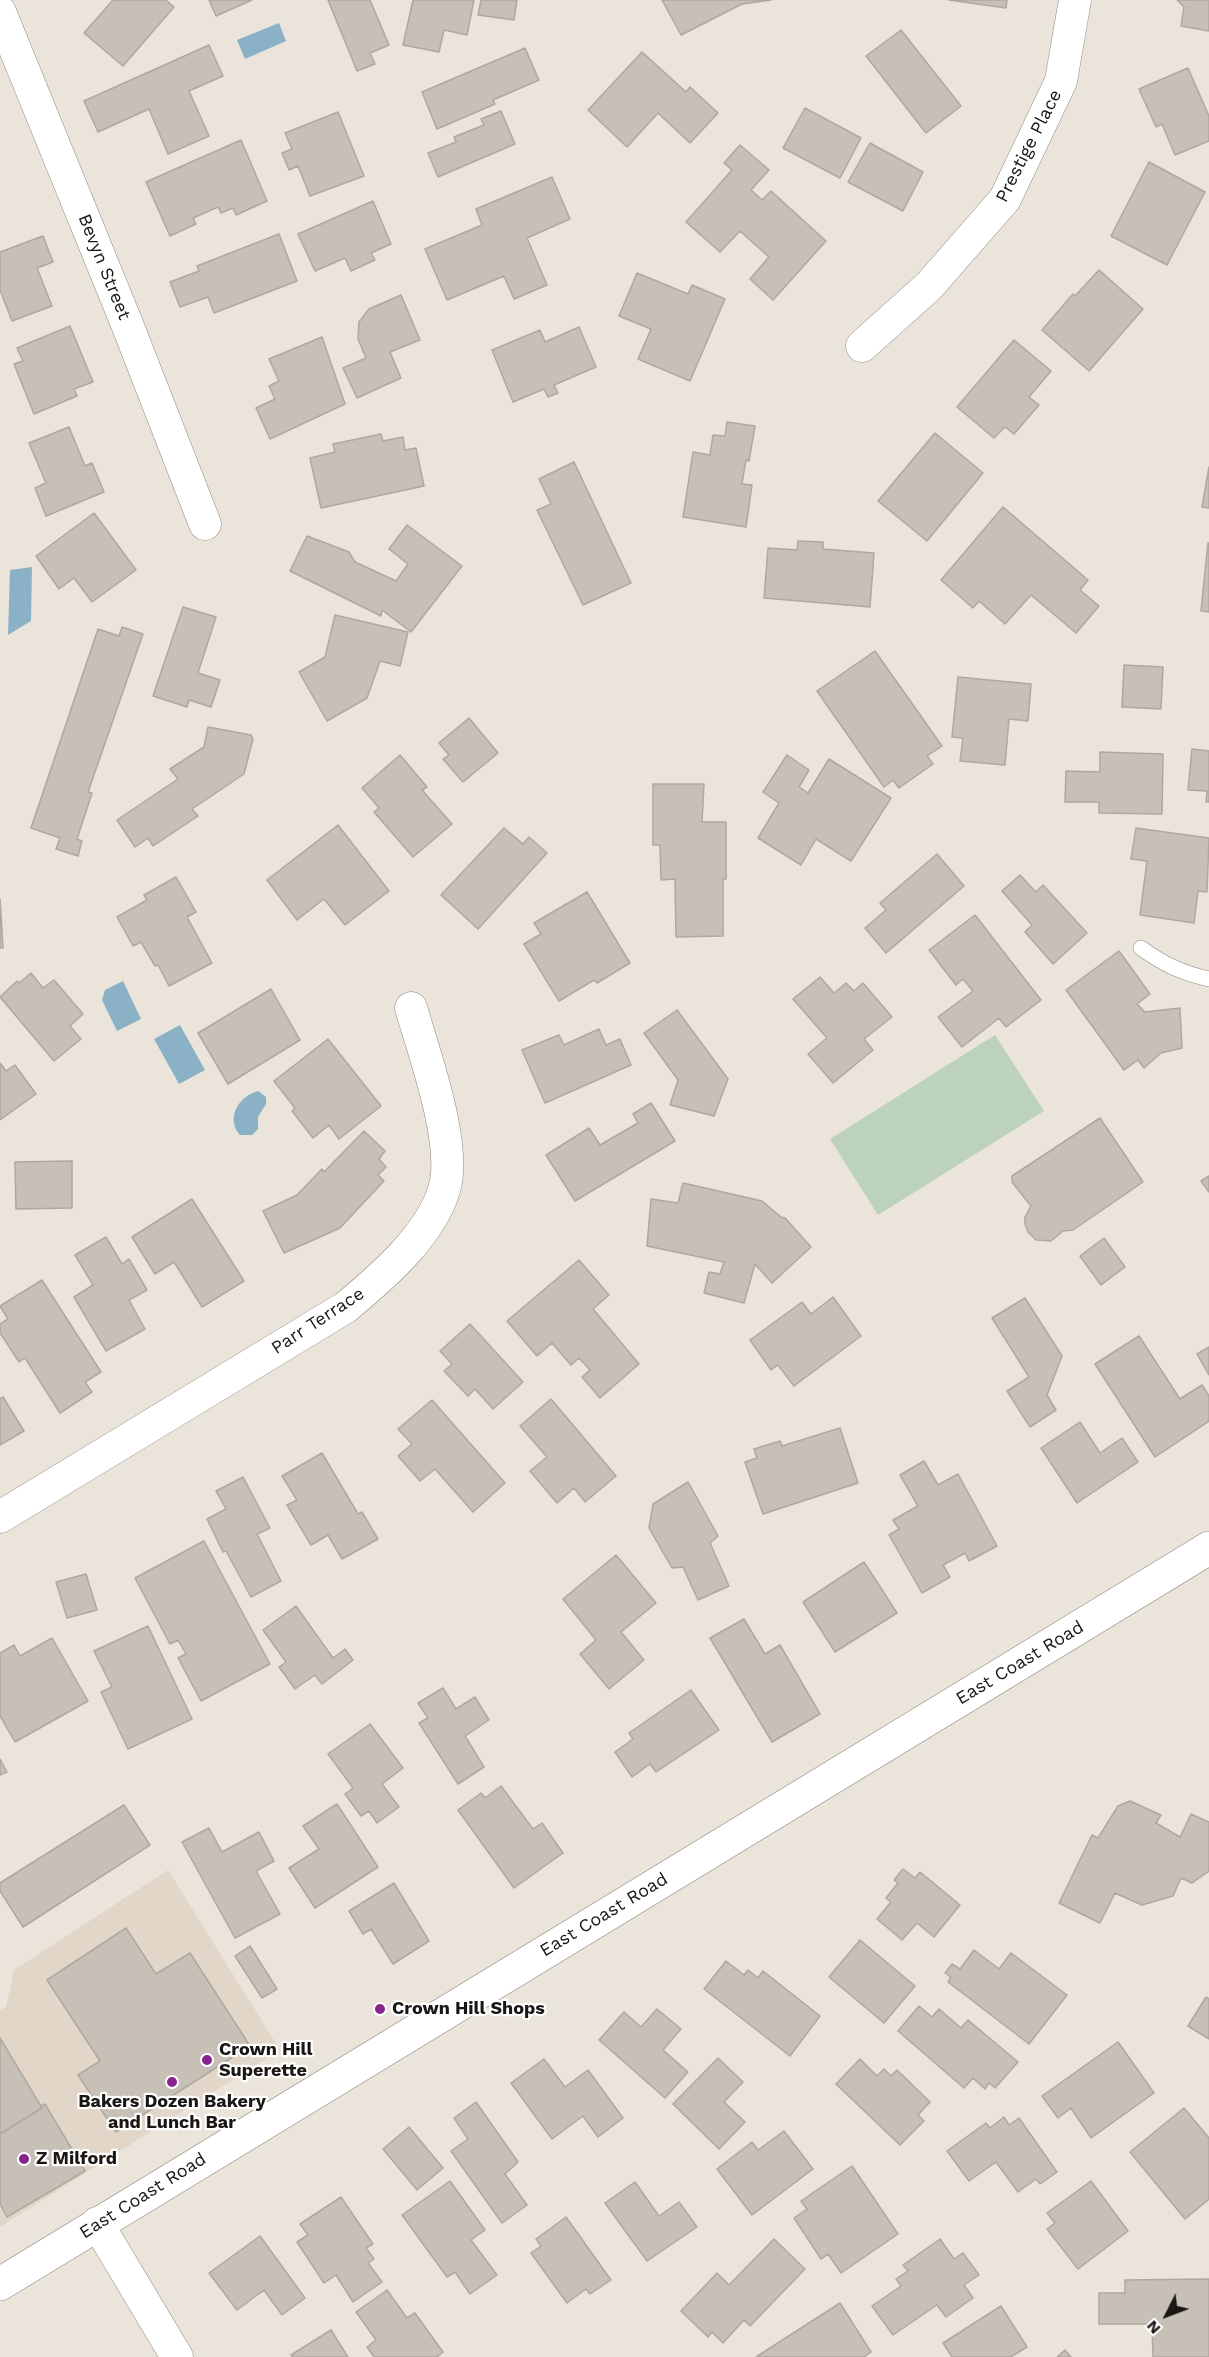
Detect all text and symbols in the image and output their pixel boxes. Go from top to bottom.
street label: Prestige Place [991,86,1067,206]
street label: Bevyn Street [73,211,135,323]
street label: Parr Terrace [268,1283,368,1359]
street label: East Coast Road [952,1616,1088,1710]
street label: East Coast Road [536,1868,672,1962]
place label: Crown Hill Shops [392,1998,545,2020]
marker: Crown Hill Shops [373,2002,387,2016]
place label: Crown Hill Superette [219,2039,312,2082]
marker: Crown Hill Superette [200,2053,214,2067]
marker: Bakers Dozen Bakery and Lunch Bar [165,2075,179,2089]
place label: Bakers Dozen Bakery and Lunch Bar [78,2091,266,2134]
place label: Z Milford [36,2148,117,2170]
street label: East Coast Road [76,2148,210,2244]
marker: Z Milford [17,2152,31,2166]
north arrow [1137,2285,1197,2345]
text: N [1142,2317,1164,2338]

